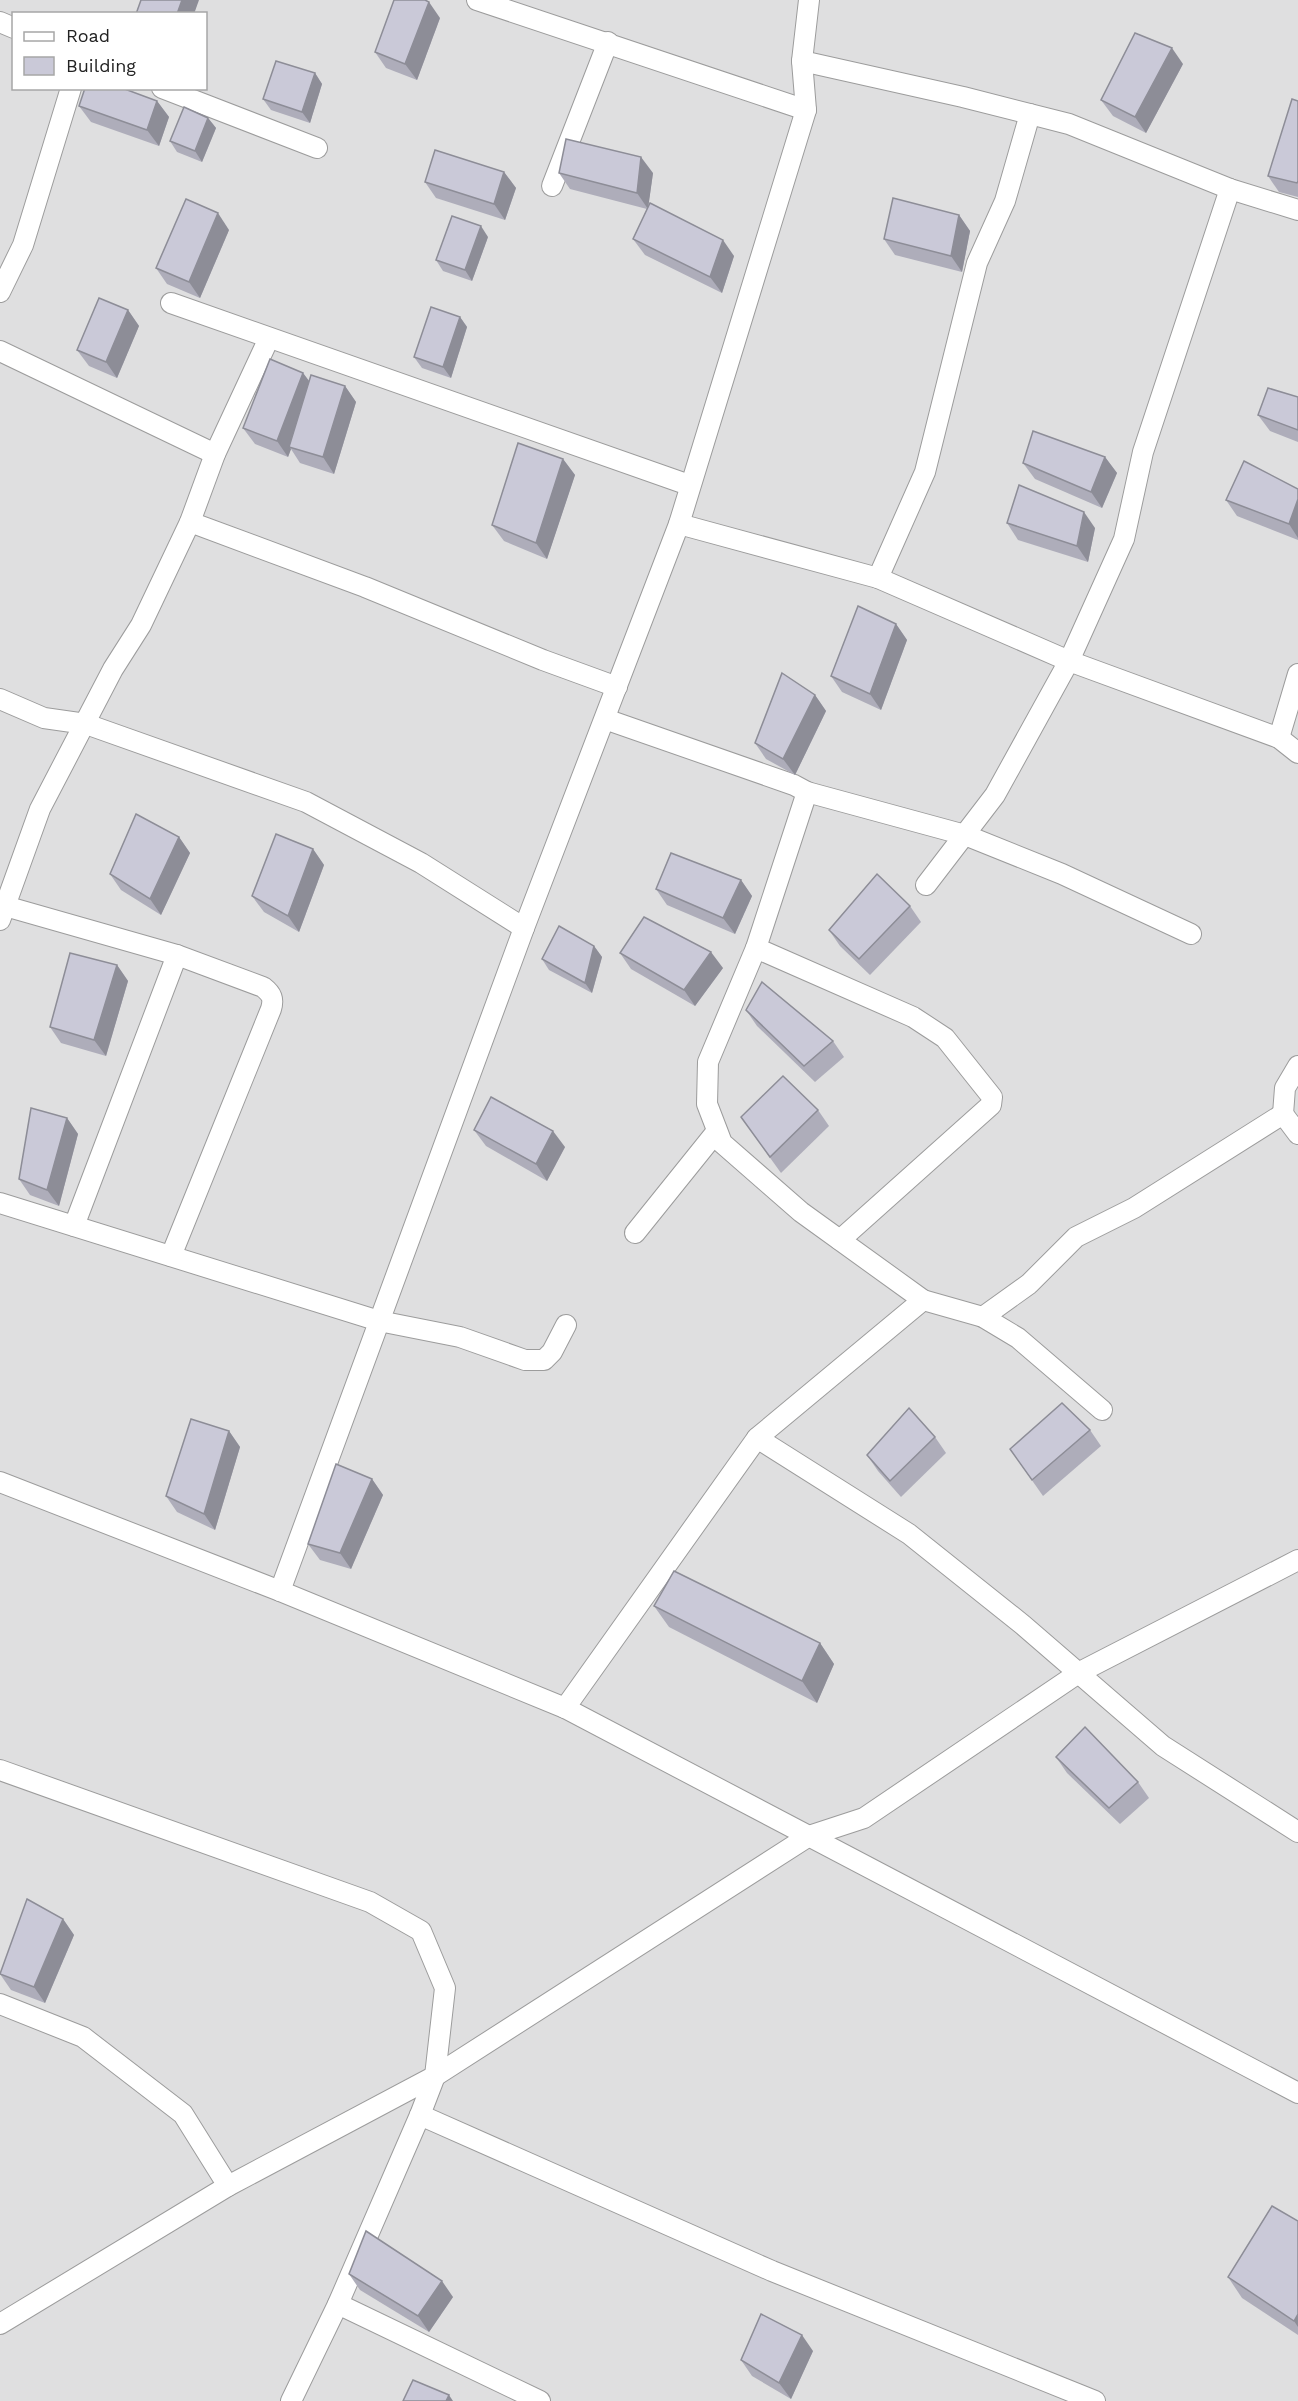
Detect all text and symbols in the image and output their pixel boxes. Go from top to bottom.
legend [12,12,207,90]
text: Road [66,25,110,46]
text: Building [66,55,136,76]

